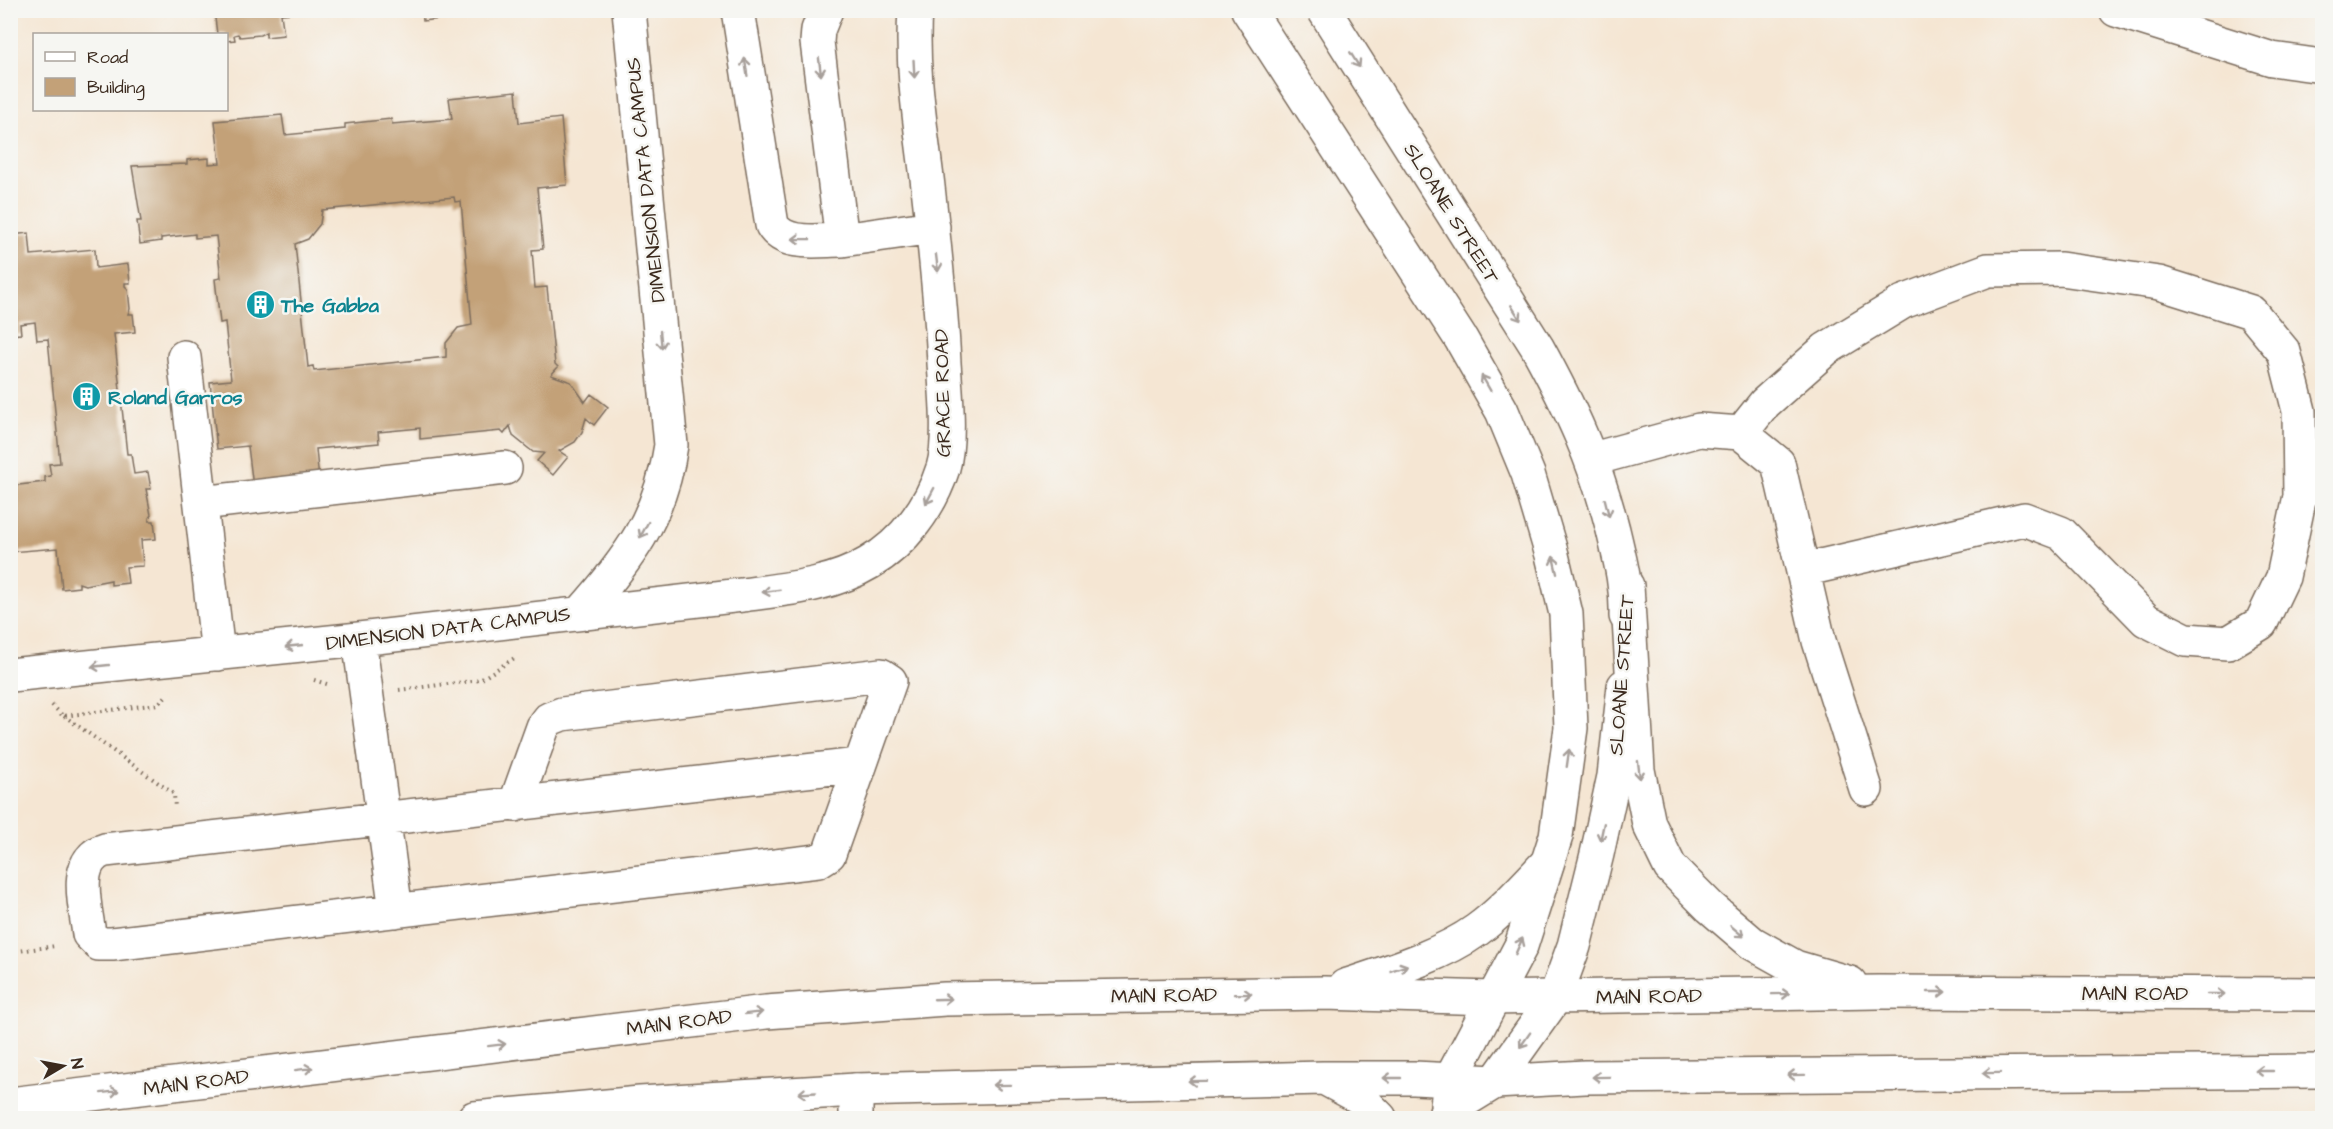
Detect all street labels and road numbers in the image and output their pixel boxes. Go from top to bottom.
street label: DIMENSION DATA CAMPUS [619,56,673,304]
street label: SLOANE STREET [1397,138,1506,290]
street label: GRACE ROAD [928,329,958,457]
street label: SLOANE STREET [1602,593,1642,756]
street label: DIMENSION DATA CAMPUS [324,600,572,658]
street label: MAIN ROAD [2082,980,2188,1008]
street label: MAIN ROAD [1111,981,1217,1011]
street label: MAIN ROAD [1596,982,1702,1012]
street label: MAIN ROAD [625,1003,734,1043]
street label: MAIN ROAD [142,1063,251,1103]

